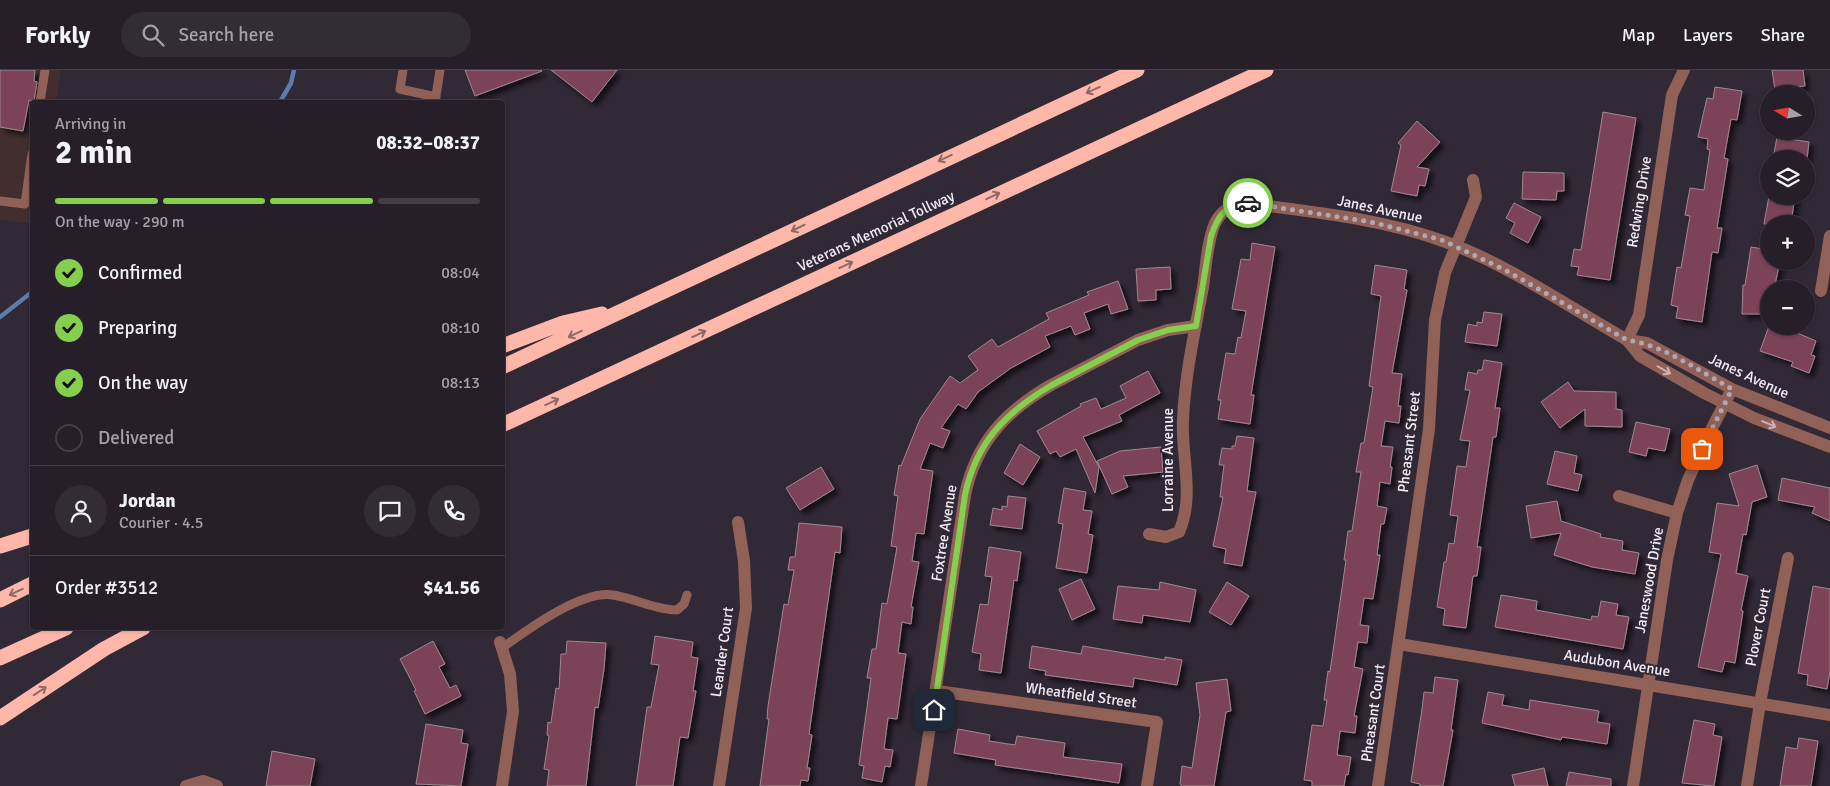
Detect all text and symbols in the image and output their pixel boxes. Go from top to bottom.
search box [121,12,471,57]
text: Forkly [25,20,91,50]
icon: search [139,21,167,49]
text: Search here [179,23,274,47]
text: Map [1622,24,1655,46]
text: Layers [1683,24,1733,46]
text: Share [1761,24,1805,46]
north arrow [1760,85,1815,140]
map controls [1760,85,1815,335]
one-way arrow [1086,86,1101,96]
text: Arriving in [55,114,126,134]
text: 08:32–08:37 [376,131,480,155]
text: 2 min [55,133,132,172]
button: layers [1760,150,1815,205]
one-way arrow [938,154,953,164]
street label: Redwing Drive [1623,155,1655,249]
courier [1223,178,1273,228]
street label: Veterans Memorial Tollway [795,187,957,275]
icon: car [1234,189,1262,217]
one-way arrow [985,191,1000,200]
street label: Janes Avenue [1336,191,1424,227]
text: On the way · 290 m [55,212,185,232]
button: + [1760,215,1815,270]
one-way arrow [791,224,806,233]
icon: check [55,259,83,287]
one-way arrow [838,259,853,269]
text: Confirmed [98,261,182,285]
text: 08:04 [441,263,480,283]
button: − [1760,280,1815,335]
icon: check [55,314,83,342]
text: Preparing [98,316,177,340]
text: 08:10 [441,318,480,338]
one-way arrow [691,328,706,338]
one-way arrow [568,329,583,339]
street label: Janes Avenue [1706,350,1792,402]
one-way arrow [1657,366,1671,376]
icon: check [55,369,83,397]
text: On the way [98,371,188,395]
text: 08:13 [441,373,480,393]
street label: Pheasant Street [1394,390,1424,494]
one-way arrow [544,397,559,407]
street label: Lorraine Avenue [1159,408,1177,512]
one-way arrow [1762,420,1777,429]
text: Delivered [98,426,174,450]
pin [1681,428,1723,470]
icon: bag [1688,435,1716,463]
street label: Foxtree Avenue [927,483,961,583]
button: person [55,485,107,537]
button: chat [364,485,416,537]
button: phone [428,485,480,537]
text: Jordan [119,489,176,513]
text: Courier · 4.5 [119,513,203,533]
street label: Janeswood Drive [1631,526,1667,634]
text: Order #3512 [55,576,158,600]
text: $41.56 [423,576,480,600]
street label: Plover Court [1742,586,1774,668]
one-way arrow [9,588,24,597]
street label: Leander Court [707,606,737,698]
street label: Audubon Avenue [1563,646,1671,680]
street label: Pheasant Court [1357,663,1389,763]
street label: Wheatfield Street [1024,678,1138,712]
one-way arrow [33,686,47,696]
pin [913,689,955,731]
icon: home [920,696,948,724]

